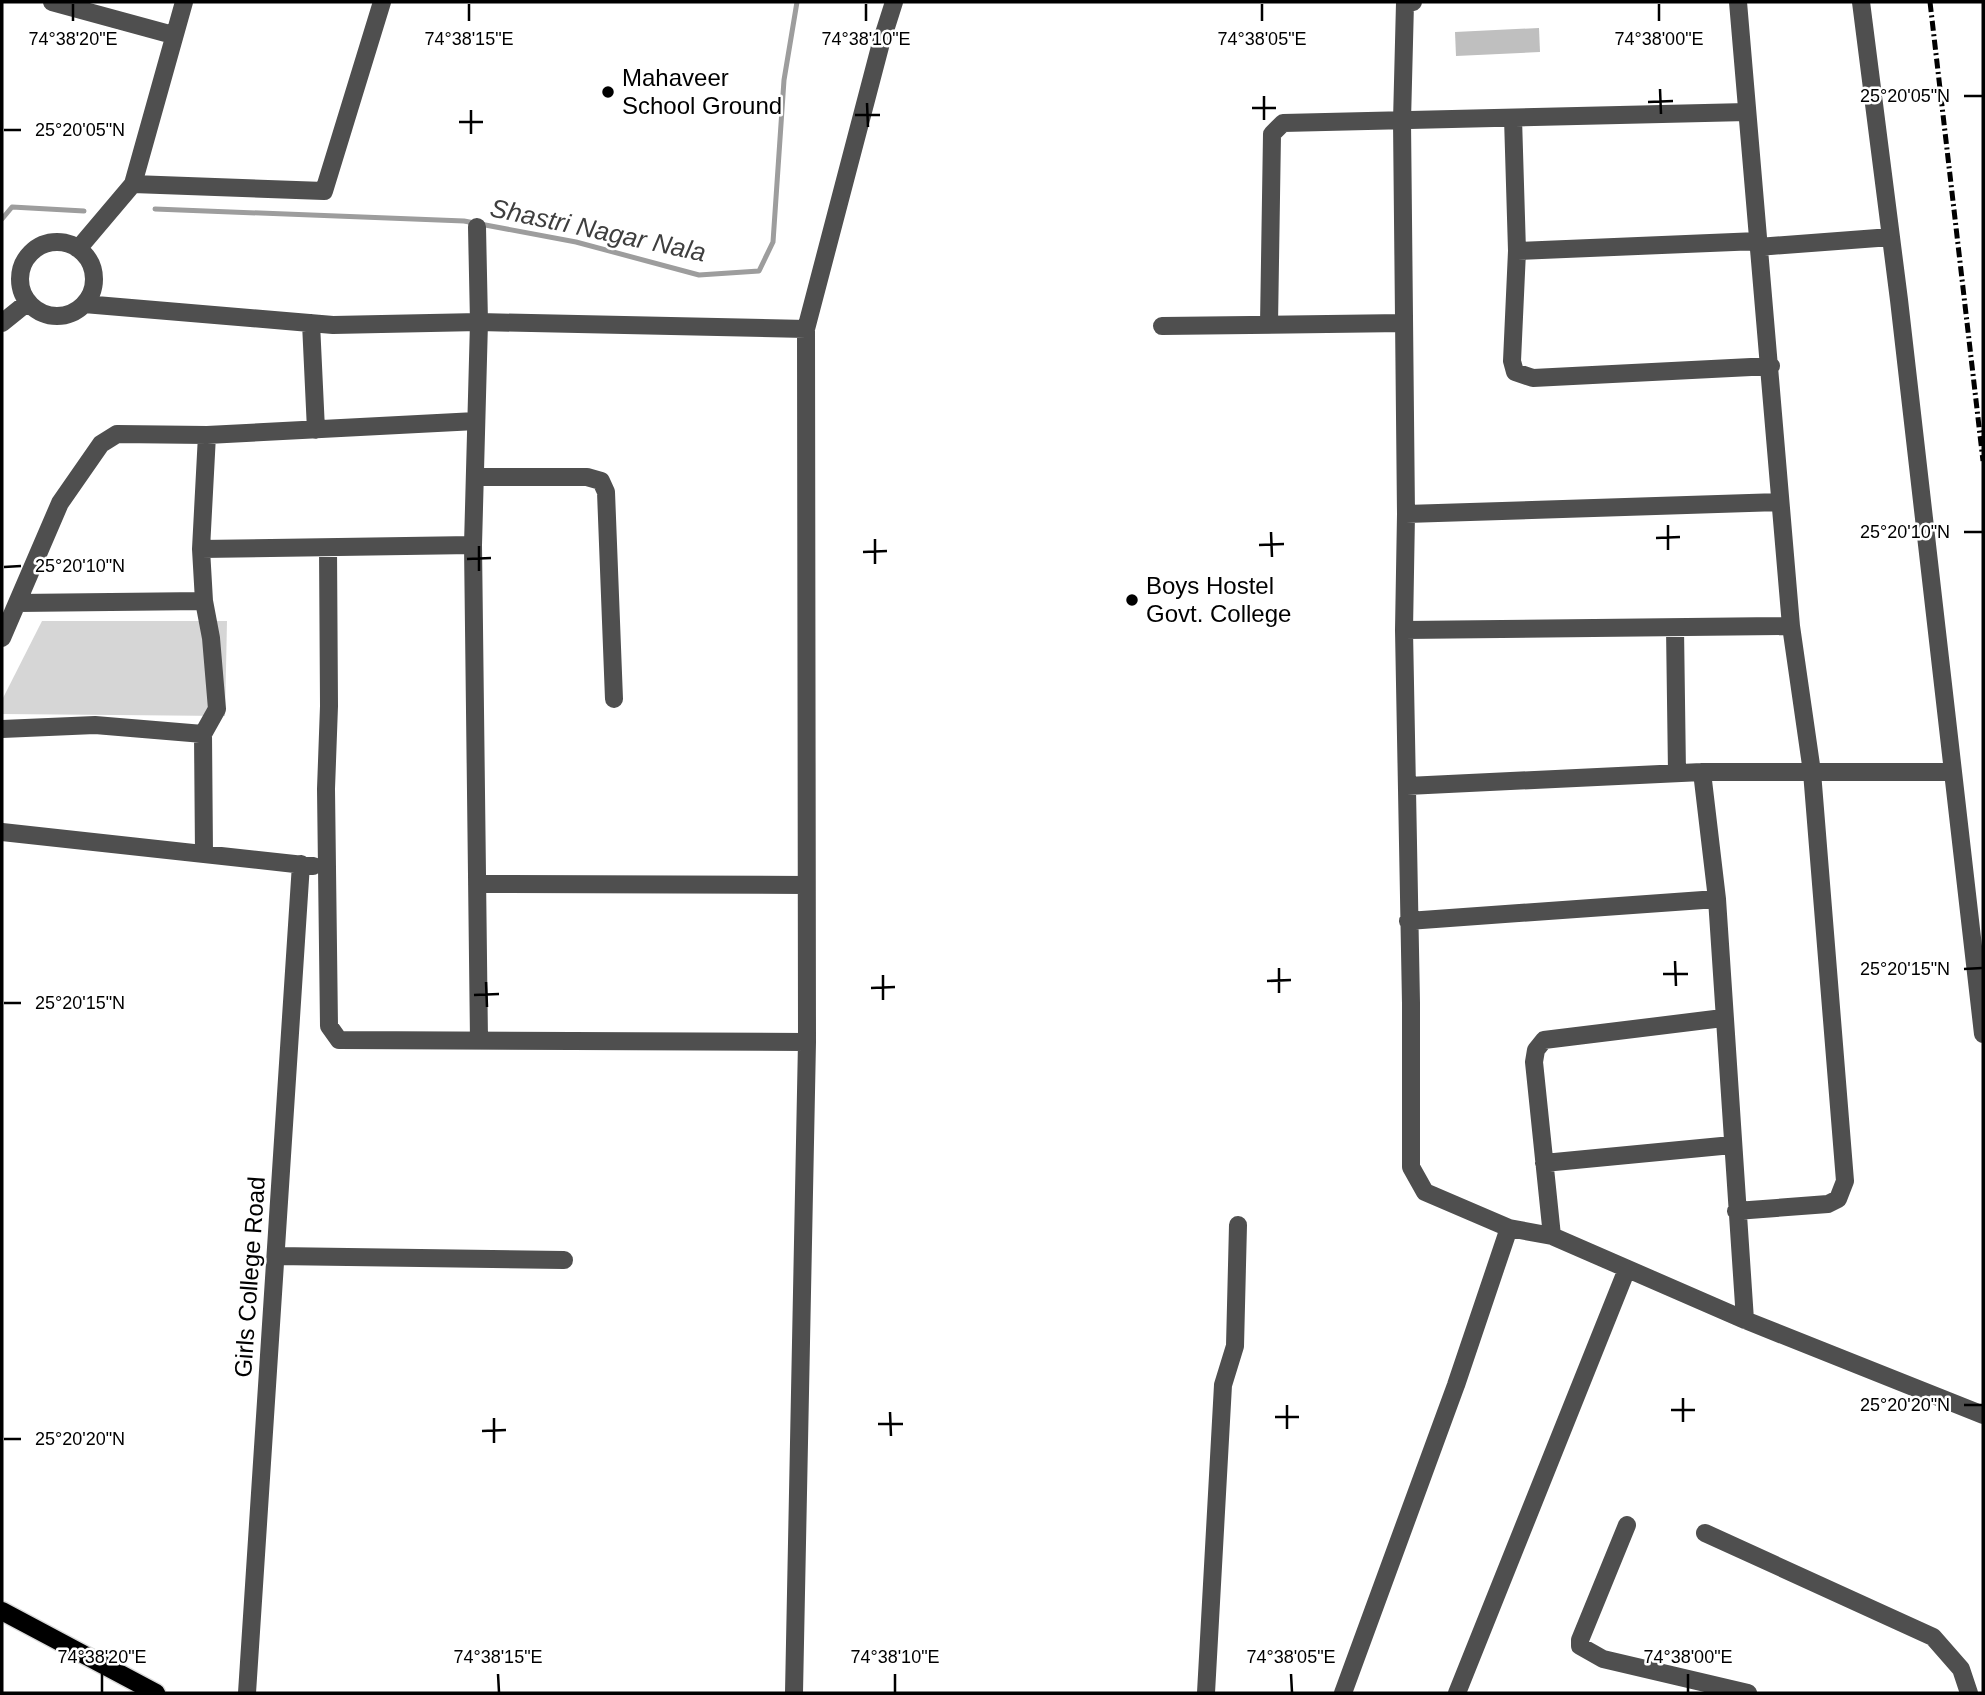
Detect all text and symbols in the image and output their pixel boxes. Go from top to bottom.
text: 74°38'20"E [28,29,118,49]
text: 74°38'15"E [424,29,514,49]
text: 74°38'10"E [821,29,911,49]
text: 74°38'05"E [1217,29,1307,49]
text: 74°38'00"E [1614,29,1704,49]
place label: Mahaveer School Ground [622,64,782,119]
marker: Mahaveer School Ground [600,84,616,100]
text: 25°20'05"N [1860,86,1950,106]
text: 25°20'05"N [35,120,125,140]
water label: Shastri Nagar Nala [487,192,709,268]
text: 25°20'10"N [1860,522,1950,542]
text: 25°20'10"N [35,556,125,576]
place label: Boys Hostel Govt. College [1146,572,1291,627]
marker: Boys Hostel Govt. College [1124,592,1140,608]
text: 25°20'15"N [1860,959,1950,979]
text: 25°20'15"N [35,993,125,1013]
street label: Girls College Road [229,1176,270,1378]
text: 25°20'20"N [1860,1395,1950,1415]
text: 25°20'20"N [35,1429,125,1449]
text: 74°38'20"E [57,1647,147,1667]
text: 74°38'15"E [453,1647,543,1667]
text: 74°38'10"E [850,1647,940,1667]
text: 74°38'05"E [1246,1647,1336,1667]
text: 74°38'00"E [1643,1647,1733,1667]

